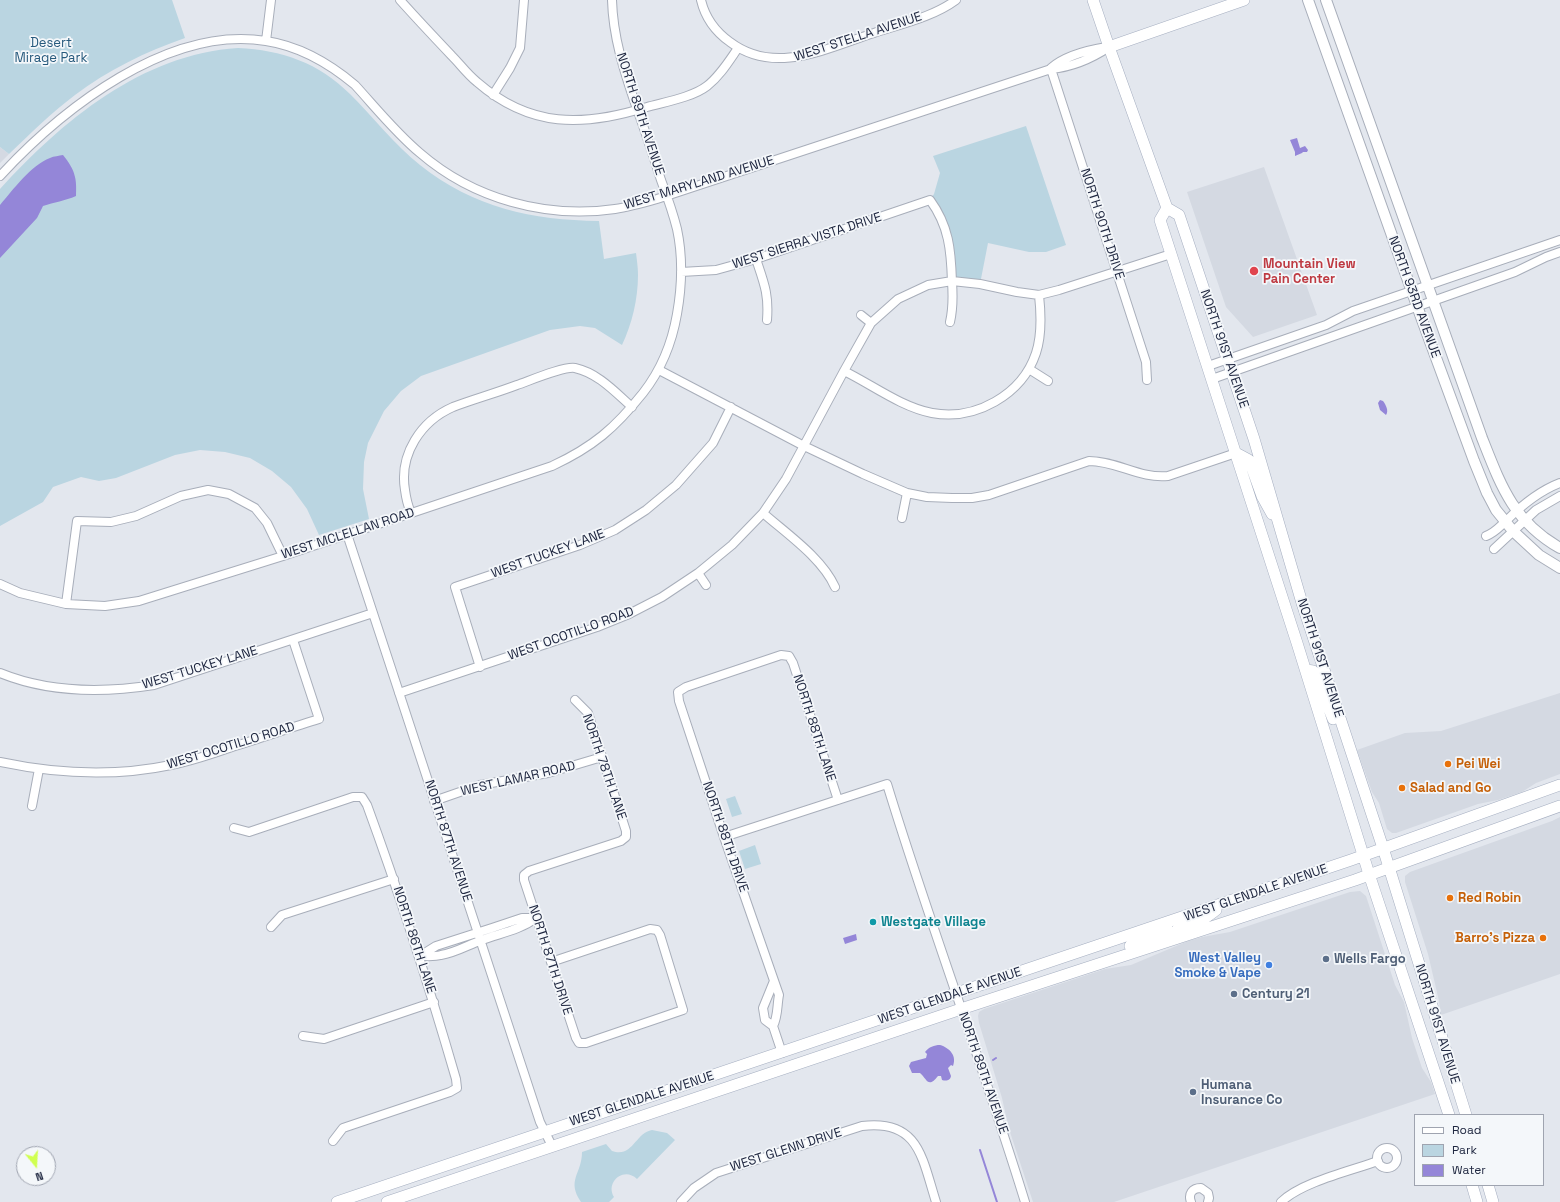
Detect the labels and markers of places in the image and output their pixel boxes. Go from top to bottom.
place label: Mountain View Pain Center [1263,256,1356,287]
marker: Mountain View Pain Center [1248,265,1260,277]
place label: Pei Wei [1456,756,1501,772]
marker: Pei Wei [1443,759,1453,769]
place label: Salad and Go [1410,780,1492,796]
marker: Salad and Go [1397,783,1407,793]
place label: Red Robin [1458,890,1521,906]
marker: Red Robin [1445,893,1455,903]
place label: Westgate Village [881,914,986,930]
marker: Westgate Village [868,917,878,927]
place label: Barro's Pizza [1455,930,1535,946]
marker: Barro's Pizza [1538,933,1548,943]
place label: West Valley Smoke & Vape [1174,950,1261,981]
place label: Wells Fargo [1334,951,1406,967]
marker: Wells Fargo [1321,954,1331,964]
marker: West Valley Smoke & Vape [1264,960,1274,970]
place label: Century 21 [1242,986,1310,1002]
marker: Century 21 [1229,989,1239,999]
place label: Humana Insurance Co [1201,1077,1283,1108]
marker: Humana Insurance Co [1188,1087,1198,1097]

